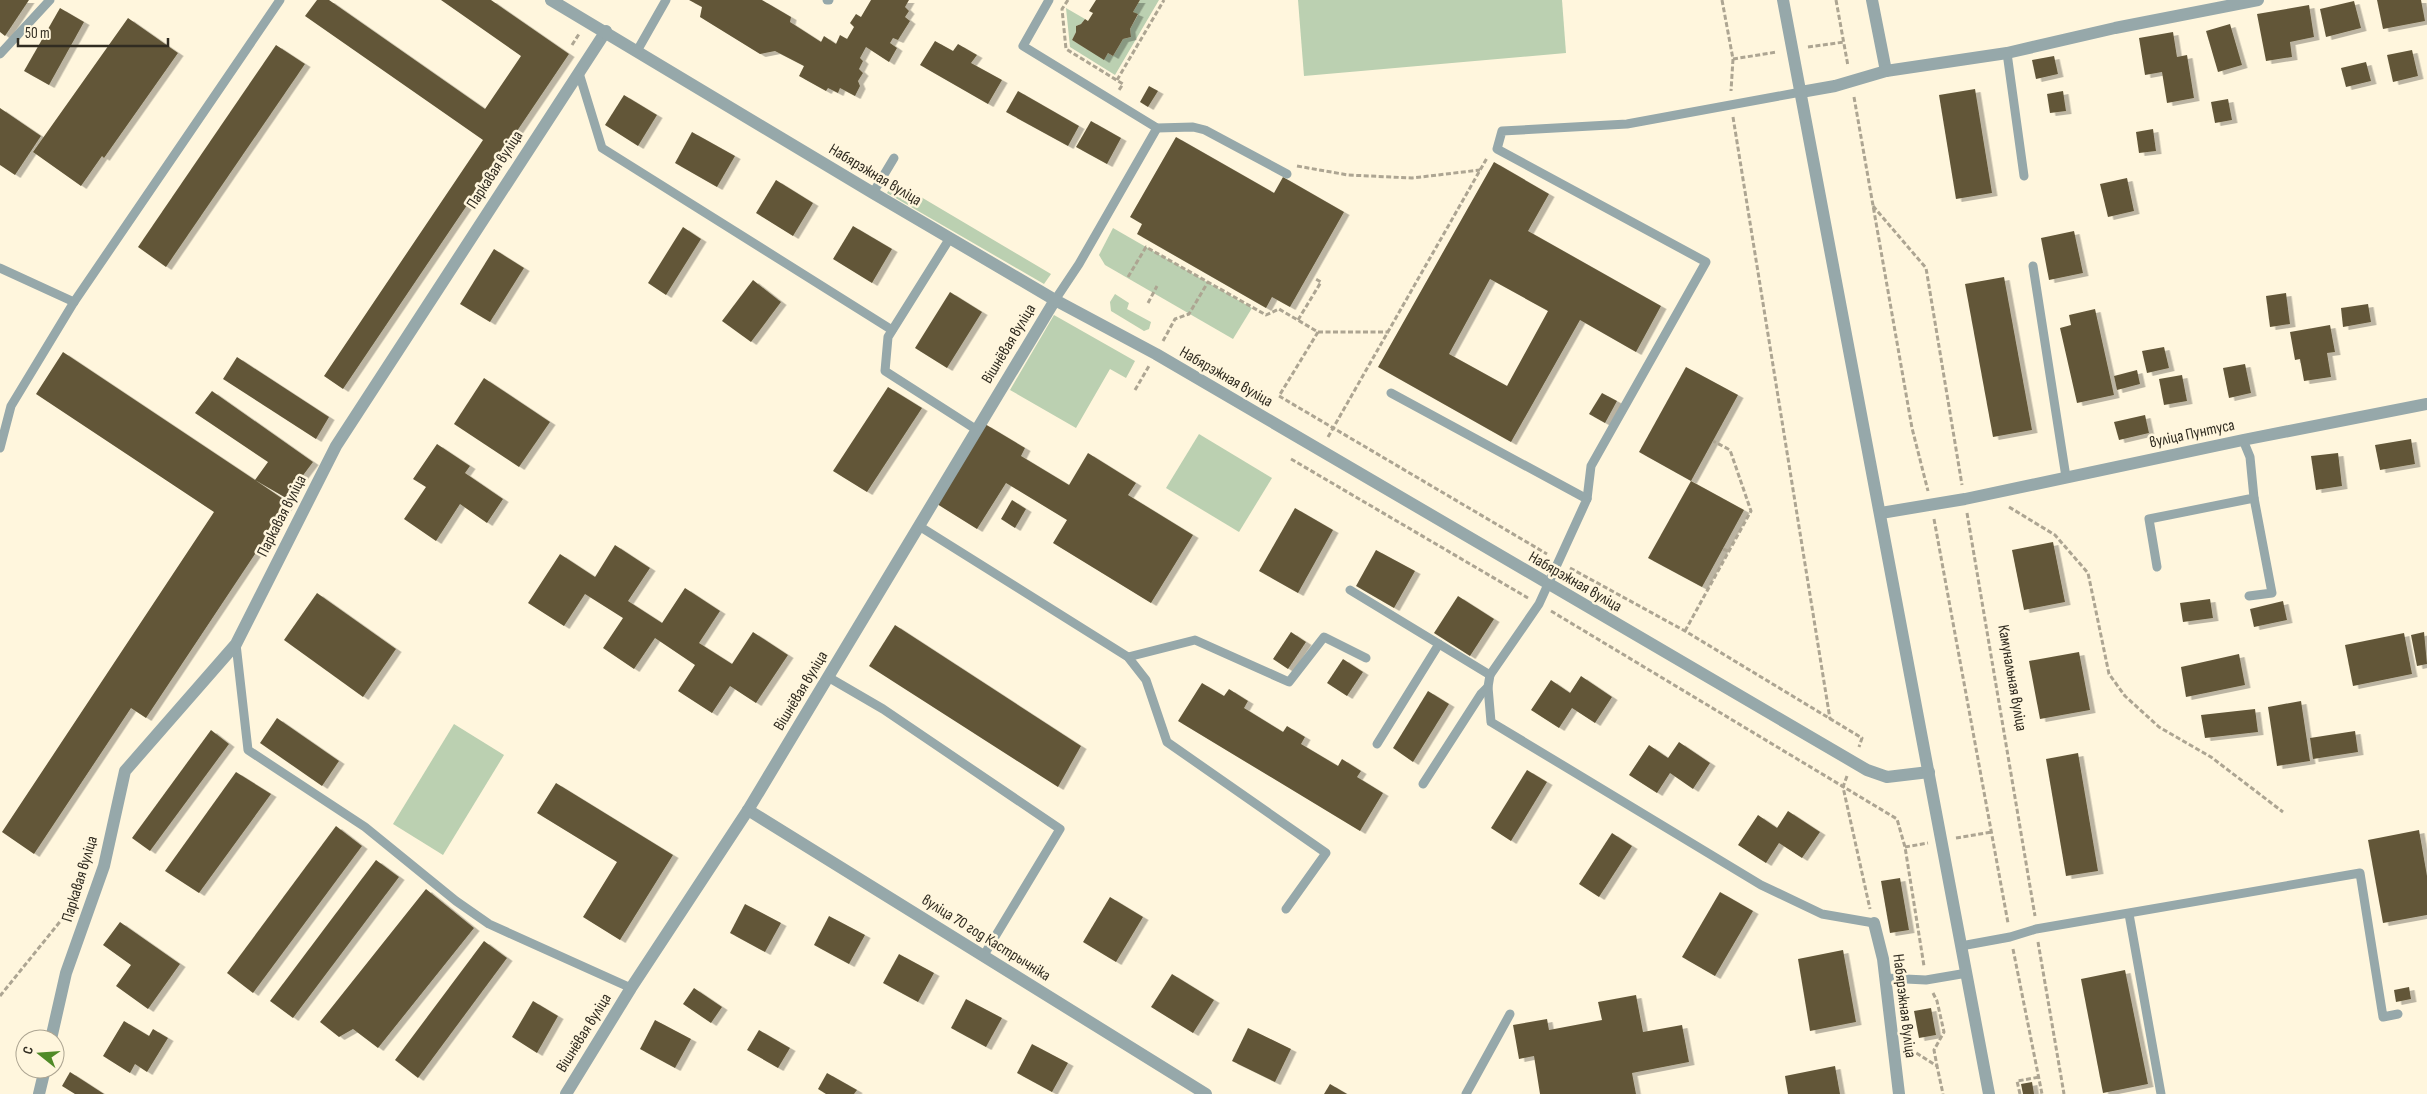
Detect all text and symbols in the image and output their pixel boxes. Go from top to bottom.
scale bar [18,15,168,47]
text: 50 m [25,24,50,43]
street label: Паркавая вуліца [463,128,527,212]
street label: Набярэжная вуліца [825,140,925,210]
street label: Вішнёвая вуліца [978,301,1040,387]
street label: Набярэжная вуліца [1176,343,1276,411]
street label: вуліца Пунтуса [2148,416,2236,452]
street label: Паркавая вуліца [253,472,311,560]
street label: Набярэжная вуліца [1525,548,1625,616]
street label: Камунальная вуліца [1993,623,2031,733]
street label: Вішнёвая вуліца [770,648,832,734]
street label: Паркавая вуліца [58,834,102,924]
street label: вуліца 70 год Кастрычніка [918,891,1054,985]
street label: Набярэжная вуліца [1888,953,1920,1059]
street label: Вішнёвая вуліца [552,990,616,1076]
north arrow [15,1029,65,1079]
text: С [19,1044,37,1056]

